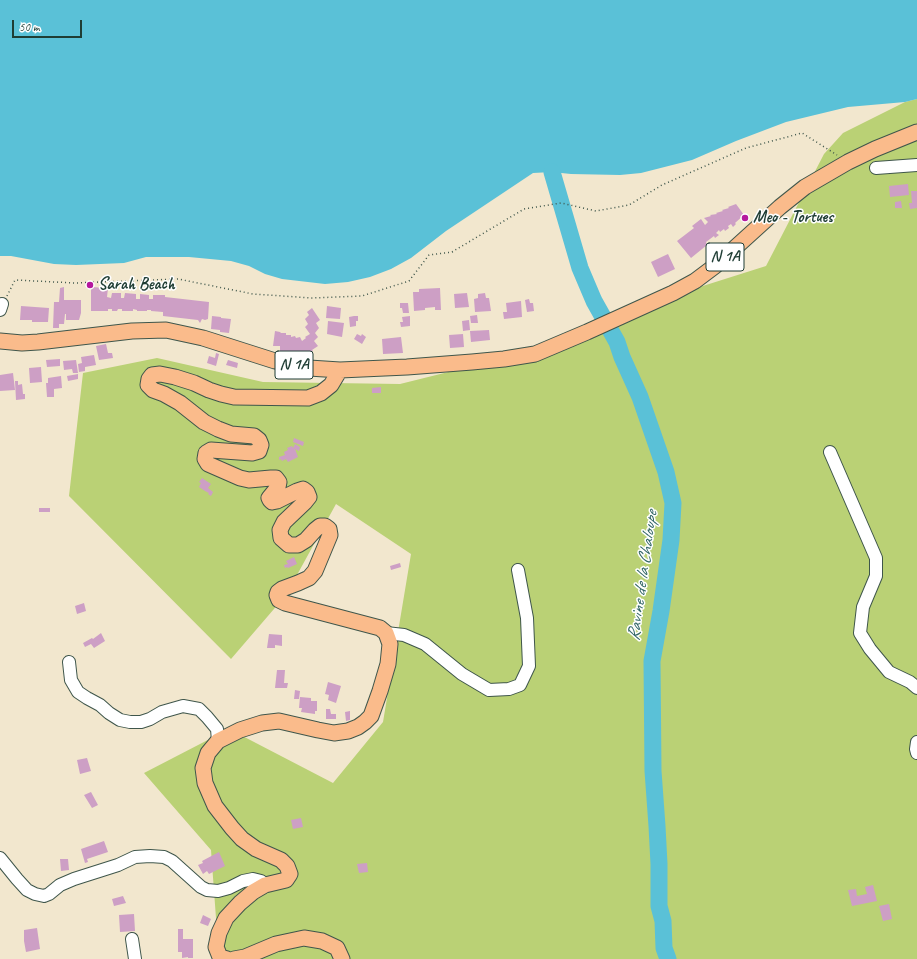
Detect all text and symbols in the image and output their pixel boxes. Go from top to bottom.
scale bar [14,12,84,38]
text: 50 m [19,19,39,35]
place label: Meo - Tortues [753,208,833,228]
marker: Meo - Tortues [740,213,750,223]
road number: N 1A [706,243,744,271]
place label: Sarah Beach [98,275,174,295]
marker: Sarah Beach [85,280,95,290]
road number: N 1A [275,351,313,379]
water label: Ravine de la Chaloupe [623,510,663,642]

